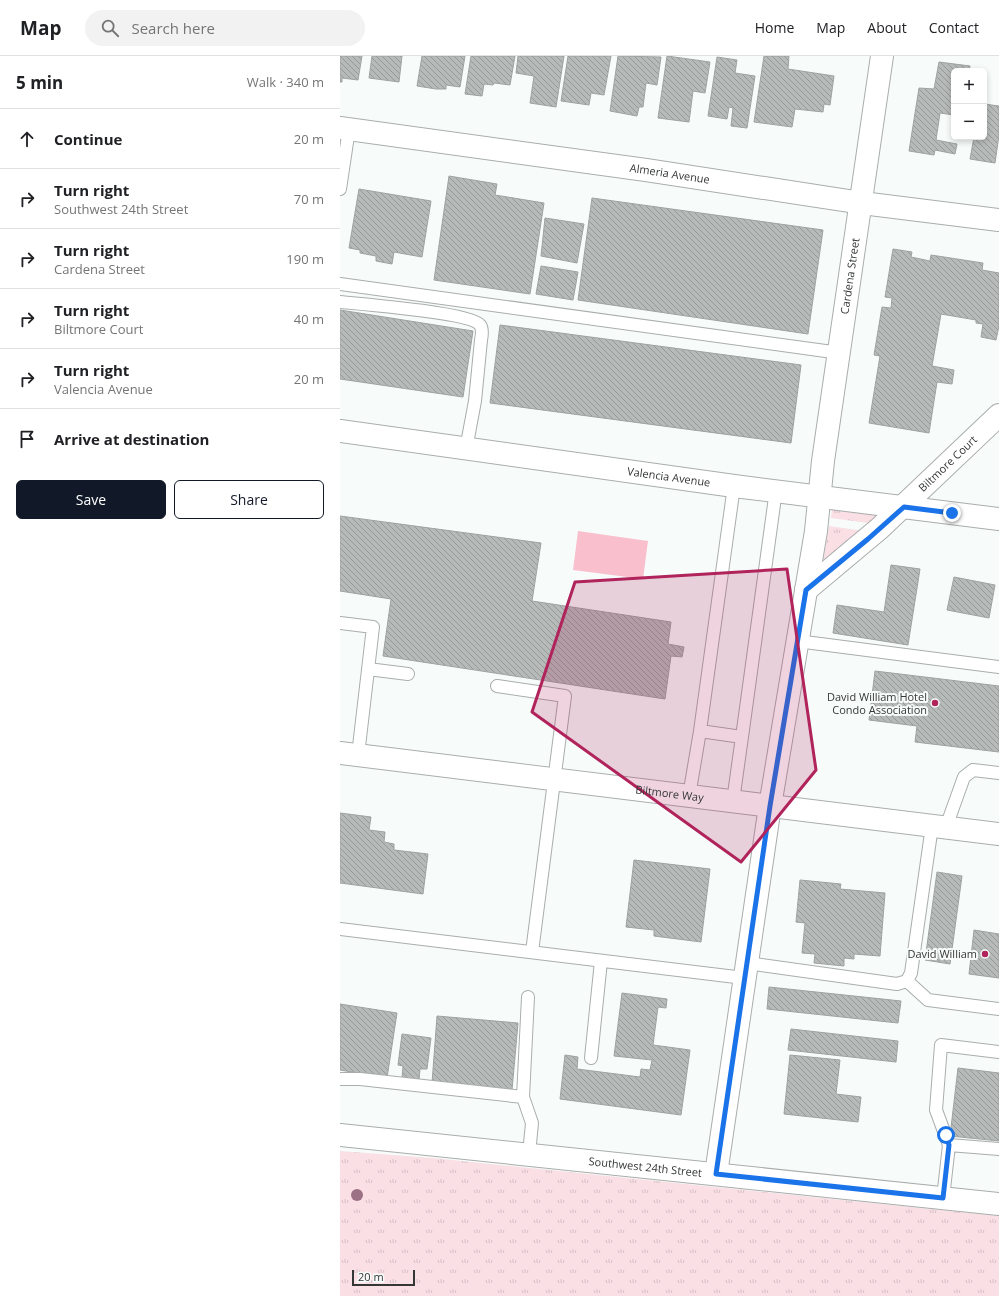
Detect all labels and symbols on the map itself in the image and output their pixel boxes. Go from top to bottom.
street label: Almeria Avenue [629,160,711,187]
street label: Cardena Street [836,237,862,315]
street label: Biltmore Court [915,432,980,495]
street label: Valencia Avenue [626,463,711,490]
route end [943,504,961,522]
place label: David William Hotel Condo Association [827,689,927,717]
marker: David William Hotel Condo Association [930,698,940,708]
street label: Biltmore Way [635,781,705,805]
place label: David William [907,946,977,961]
marker: David William [980,949,990,959]
route start [937,1126,955,1144]
street label: Southwest 24th Street [588,1153,703,1180]
scale bar [352,1268,415,1287]

